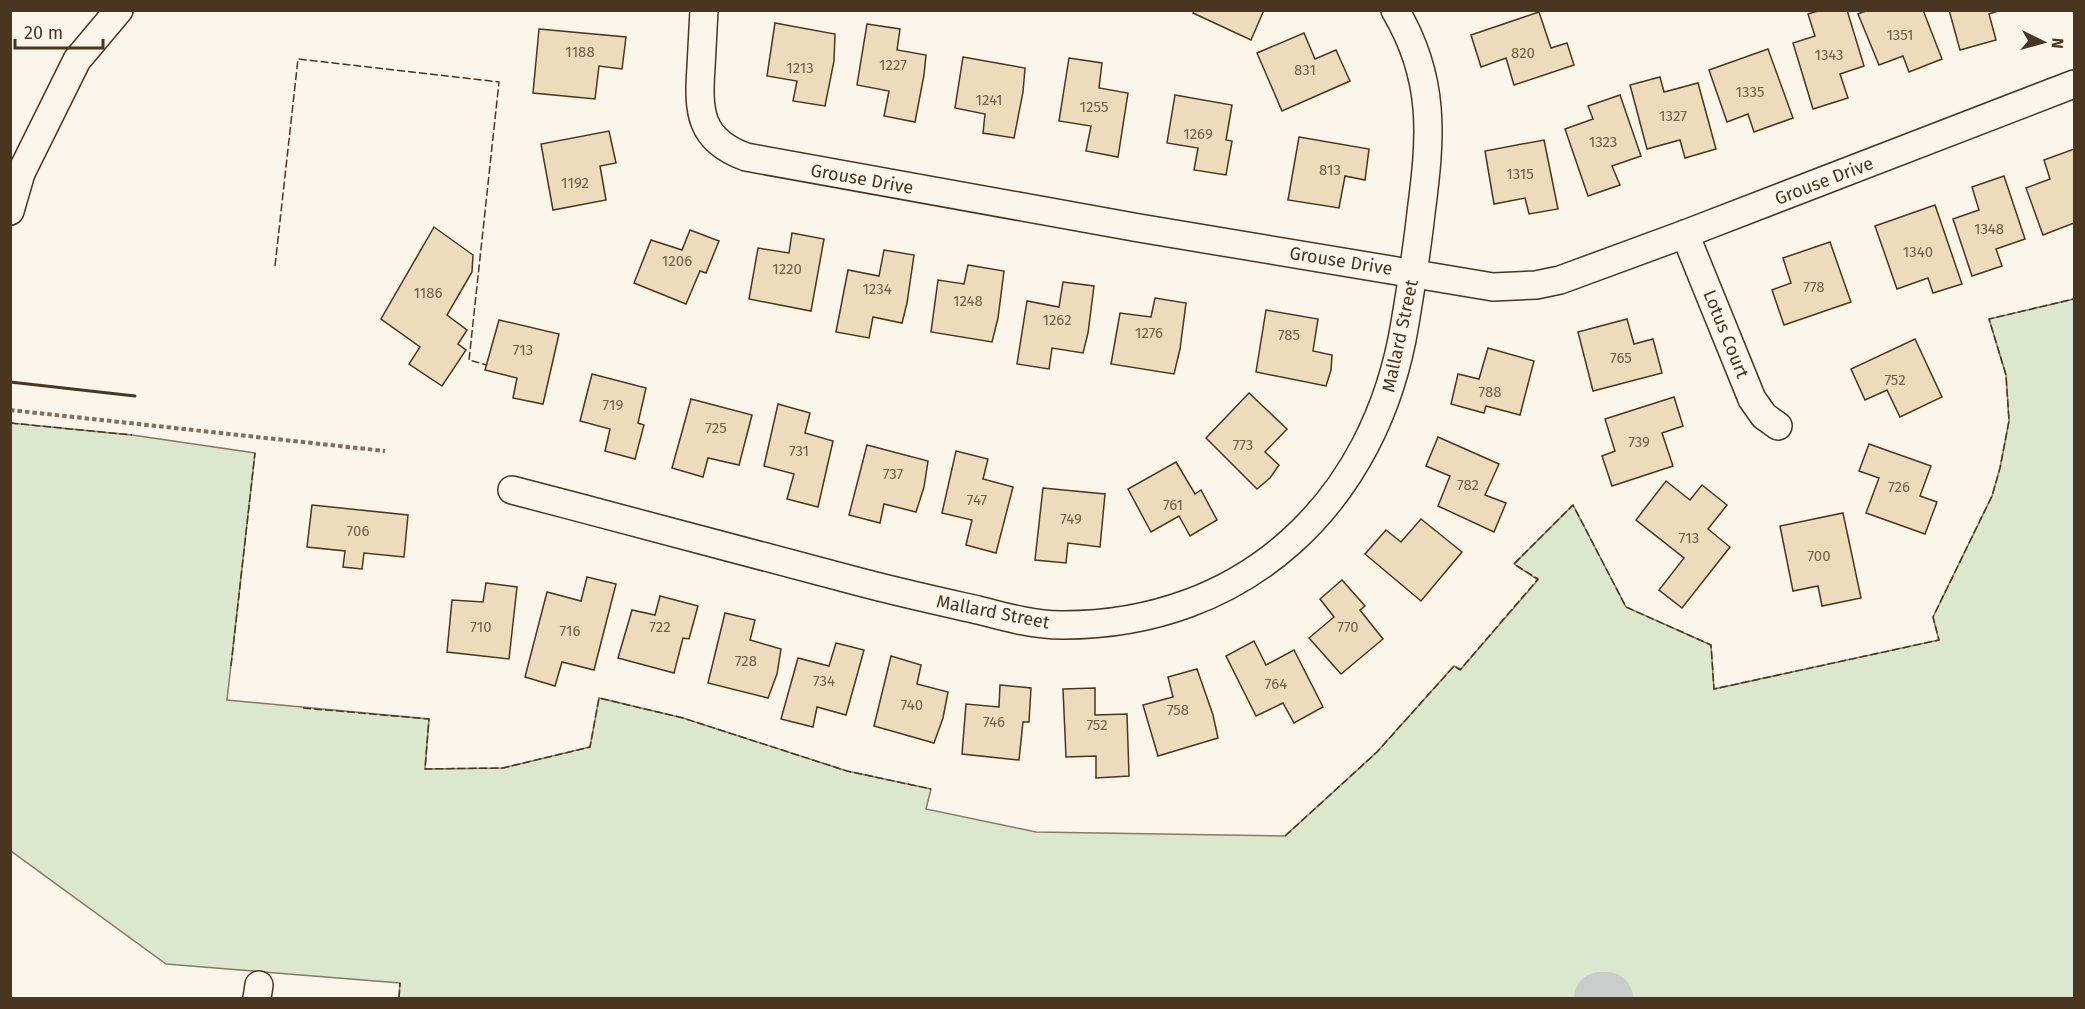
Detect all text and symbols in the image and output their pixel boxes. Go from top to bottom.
scale bar [15,12,104,50]
north arrow [2013,12,2073,72]
text: 20 m [24,22,63,44]
house number: 1351 [1886,26,1914,44]
text: N [2048,37,2067,49]
house number: 1188 [565,43,595,61]
house number: 820 [1511,44,1535,62]
house number: 1343 [1814,46,1844,64]
house number: 1227 [879,56,907,74]
house number: 1213 [786,59,814,77]
house number: 831 [1294,61,1316,79]
house number: 1335 [1736,83,1764,101]
house number: 1241 [975,91,1003,109]
house number: 1255 [1080,98,1108,116]
house number: 1327 [1659,107,1687,125]
house number: 1269 [1183,125,1213,143]
house number: 1323 [1589,133,1617,151]
street label: Grouse Drive [1772,152,1876,210]
street label: Grouse Drive [809,159,915,199]
house number: 813 [1319,161,1341,179]
house number: 1315 [1506,165,1534,183]
house number: 1192 [561,174,589,192]
house number: 1348 [1974,220,2004,238]
street label: Grouse Drive [1288,242,1394,280]
house number: 1340 [1903,243,1933,261]
house number: 1206 [662,252,692,270]
house number: 1220 [772,260,802,278]
street label: Mallard Street [1377,277,1423,394]
house number: 778 [1803,278,1825,296]
house number: 1234 [862,280,892,298]
house number: 1186 [413,284,443,302]
street label: Lotus Court [1698,287,1754,382]
house number: 1248 [953,292,983,310]
house number: 1262 [1042,311,1072,329]
house number: 1276 [1135,324,1163,342]
house number: 785 [1278,326,1300,344]
house number: 713 [513,341,533,359]
house number: 765 [1610,349,1632,367]
house number: 752 [1884,371,1906,389]
house number: 788 [1479,383,1501,401]
house number: 719 [603,396,624,414]
house number: 725 [705,419,727,437]
house number: 739 [1628,433,1650,451]
house number: 773 [1233,436,1253,454]
house number: 731 [789,442,809,460]
house number: 737 [883,465,904,483]
house number: 782 [1457,476,1479,494]
house number: 726 [1888,478,1910,496]
house number: 747 [967,491,988,509]
house number: 761 [1163,496,1183,514]
house number: 749 [1060,510,1082,528]
house number: 706 [347,522,369,540]
house number: 713 [1679,529,1699,547]
house number: 700 [1807,547,1831,565]
street label: Mallard Street [935,590,1052,634]
house number: 710 [470,618,492,636]
house number: 722 [649,618,671,636]
house number: 770 [1337,618,1359,636]
house number: 716 [560,622,580,640]
house number: 728 [735,652,757,670]
house number: 734 [813,672,835,690]
house number: 764 [1265,675,1287,693]
house number: 740 [901,696,923,714]
house number: 758 [1167,701,1189,719]
house number: 746 [983,713,1005,731]
house number: 752 [1086,716,1108,734]

